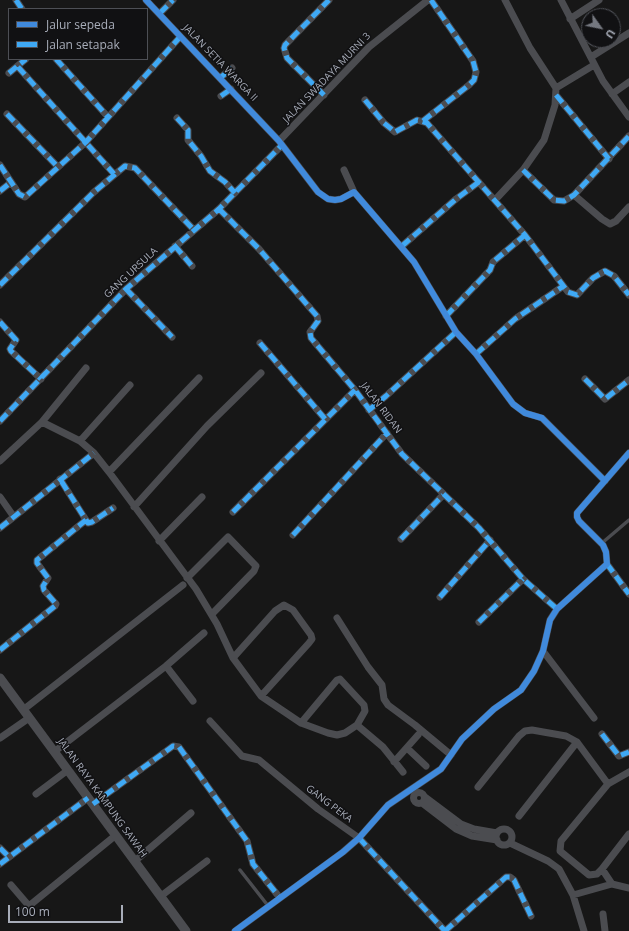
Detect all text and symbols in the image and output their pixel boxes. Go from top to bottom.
legend [8,8,148,60]
north arrow [581,8,621,48]
text: Jalur sepeda [46,16,115,33]
street label: JALAN SETIA WARGA II [180,22,260,104]
text: U [602,27,619,42]
street label: JALAN SWADAYA MURNI 3 [281,30,373,126]
text: Jalan setapak [46,36,120,53]
street label: GANG URSULA [102,245,160,301]
street label: JALAN RIDAN [358,380,404,436]
street label: JALAN RAYA KAMPUNG SAWAH [55,736,149,860]
street label: GANG PEKA [303,783,355,825]
scale bar [10,897,125,923]
text: 100 m [15,903,50,920]

